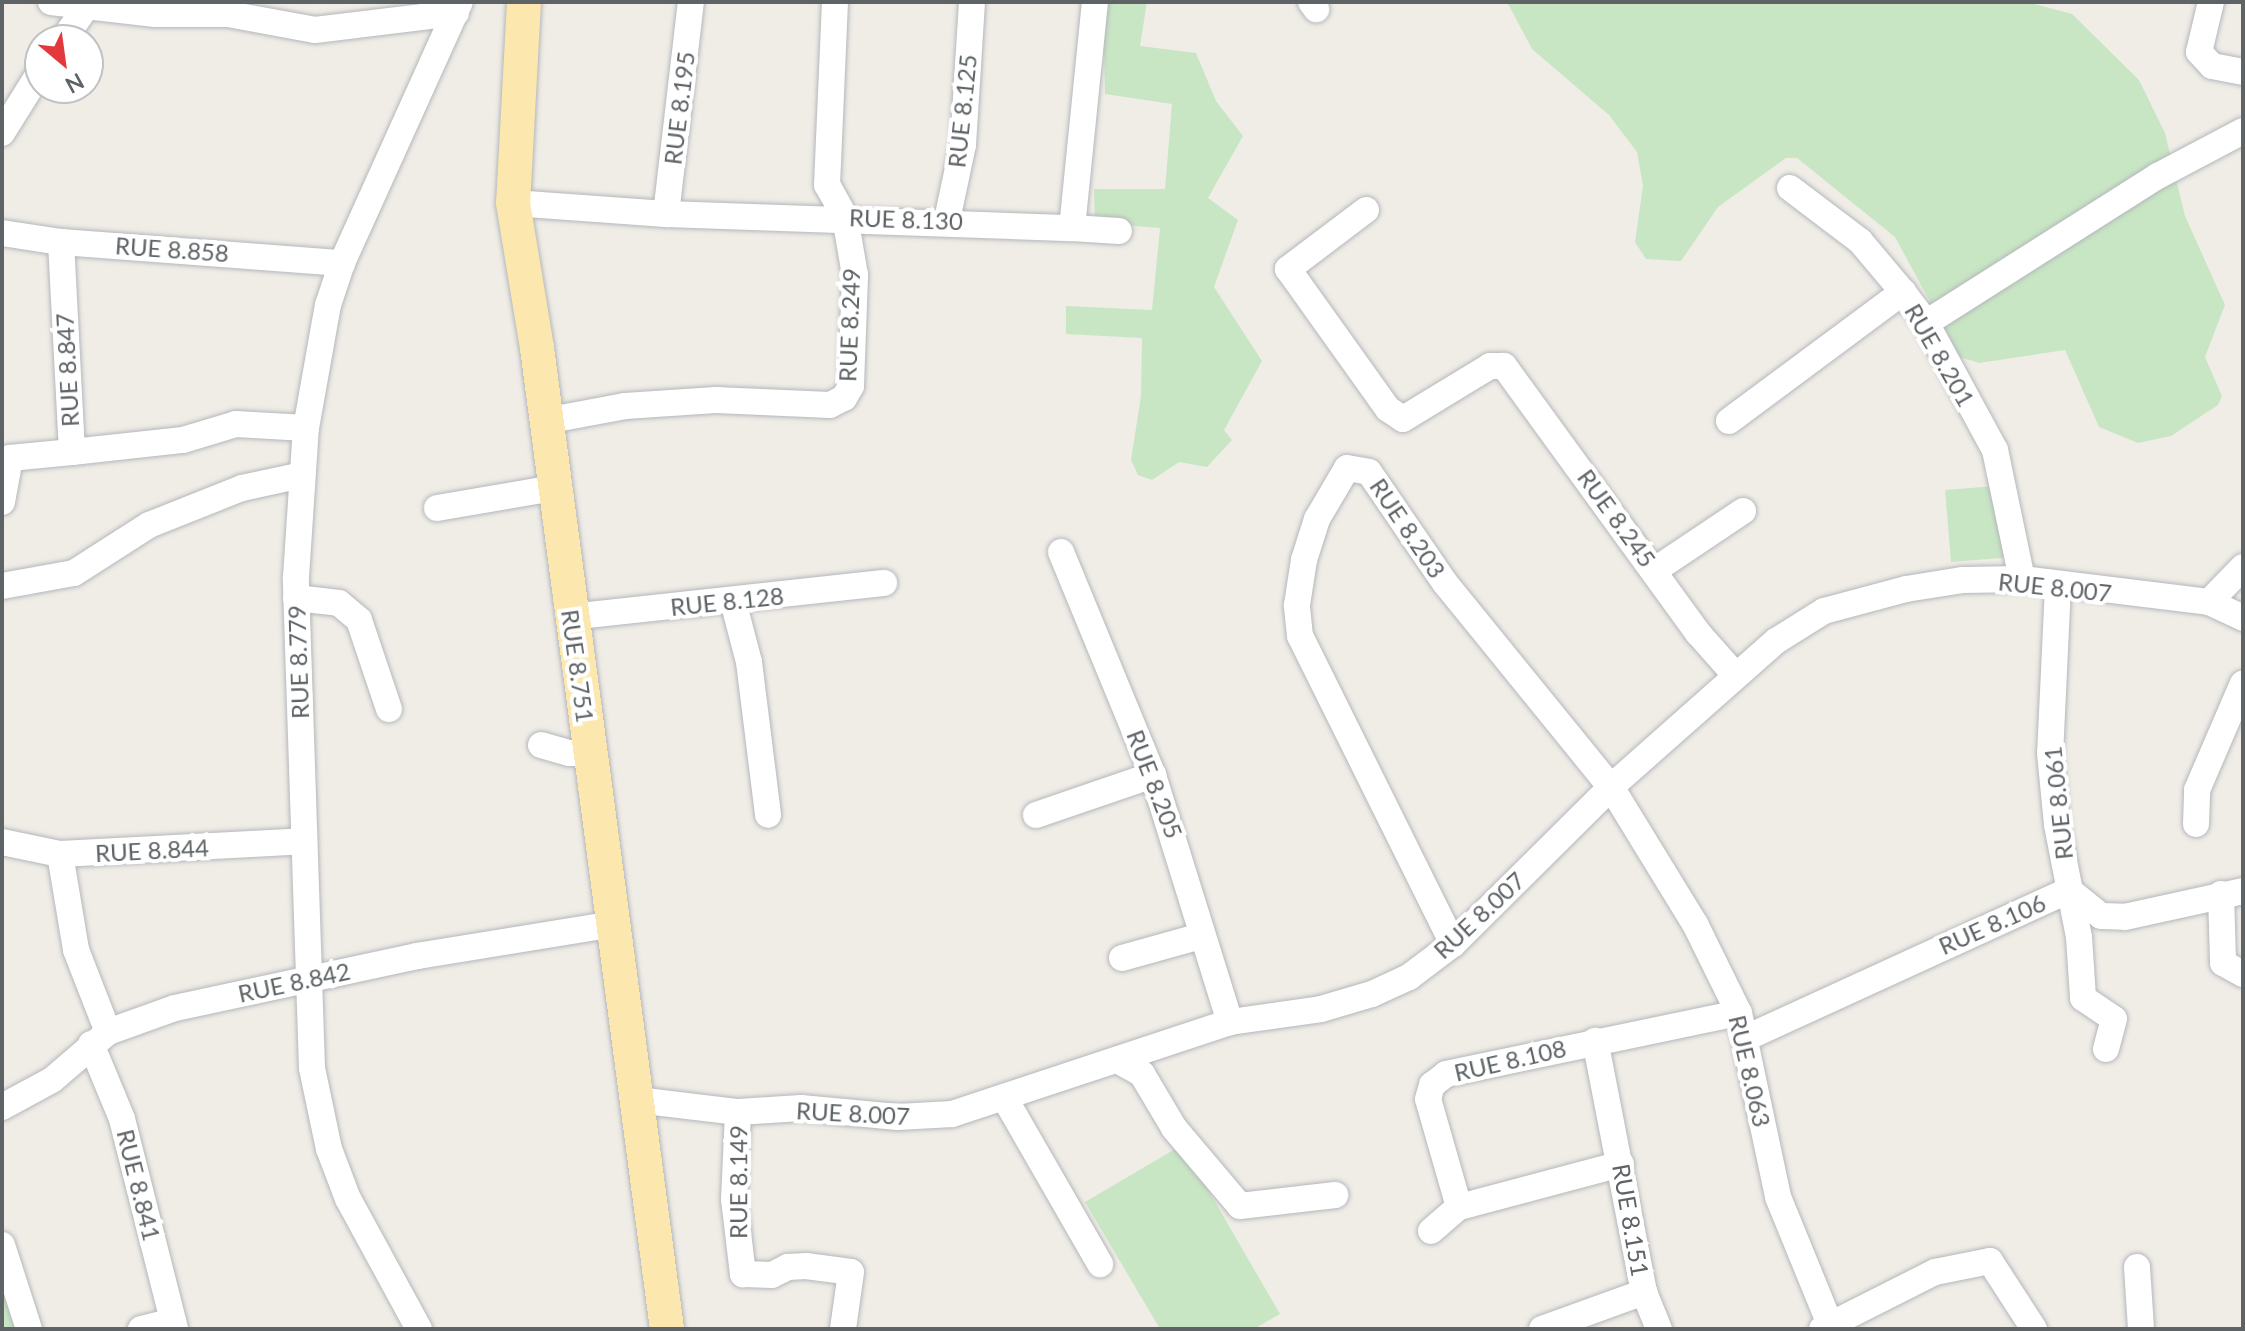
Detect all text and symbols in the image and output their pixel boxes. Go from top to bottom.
north arrow [24,24,104,104]
street label: RUE 8.195 [658,50,700,166]
street label: RUE 8.125 [942,53,982,169]
text: N [61,68,89,100]
street label: RUE 8.130 [849,203,963,235]
street label: RUE 8.858 [114,231,230,267]
street label: RUE 8.249 [833,268,865,382]
street label: RUE 8.201 [1899,298,1981,412]
street label: RUE 8.847 [50,312,84,428]
street label: RUE 8.245 [1572,463,1662,573]
street label: RUE 8.203 [1364,473,1452,583]
street label: RUE 8.007 [1997,567,2113,607]
street label: RUE 8.128 [669,581,785,621]
street label: RUE 8.779 [282,605,314,719]
street label: RUE 8.751 [556,608,600,724]
street label: RUE 8.205 [1121,726,1189,842]
street label: RUE 8.061 [2038,745,2078,861]
street label: RUE 8.844 [94,833,210,867]
street label: RUE 8.007 [1428,866,1530,964]
street label: RUE 8.106 [1934,888,2050,960]
street label: RUE 8.842 [235,956,353,1008]
street label: RUE 8.063 [1723,1012,1777,1130]
street label: RUE 8.108 [1451,1033,1569,1087]
street label: RUE 8.007 [795,1096,911,1130]
street label: RUE 8.149 [724,1125,752,1239]
street label: RUE 8.841 [111,1126,167,1244]
street label: RUE 8.151 [1607,1161,1655,1279]

